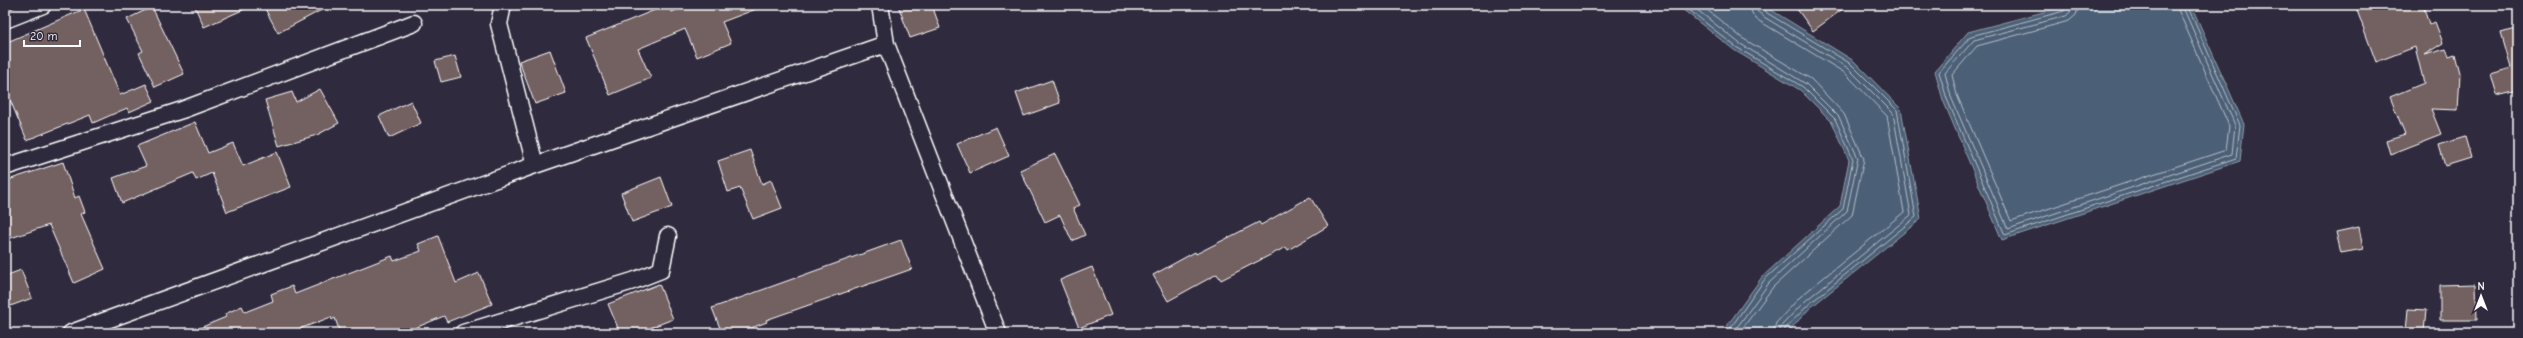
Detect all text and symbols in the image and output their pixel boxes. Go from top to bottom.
scale bar [24,22,80,48]
text: 20 m [30,29,58,43]
north arrow [2461,276,2501,316]
text: N [2477,280,2485,293]

